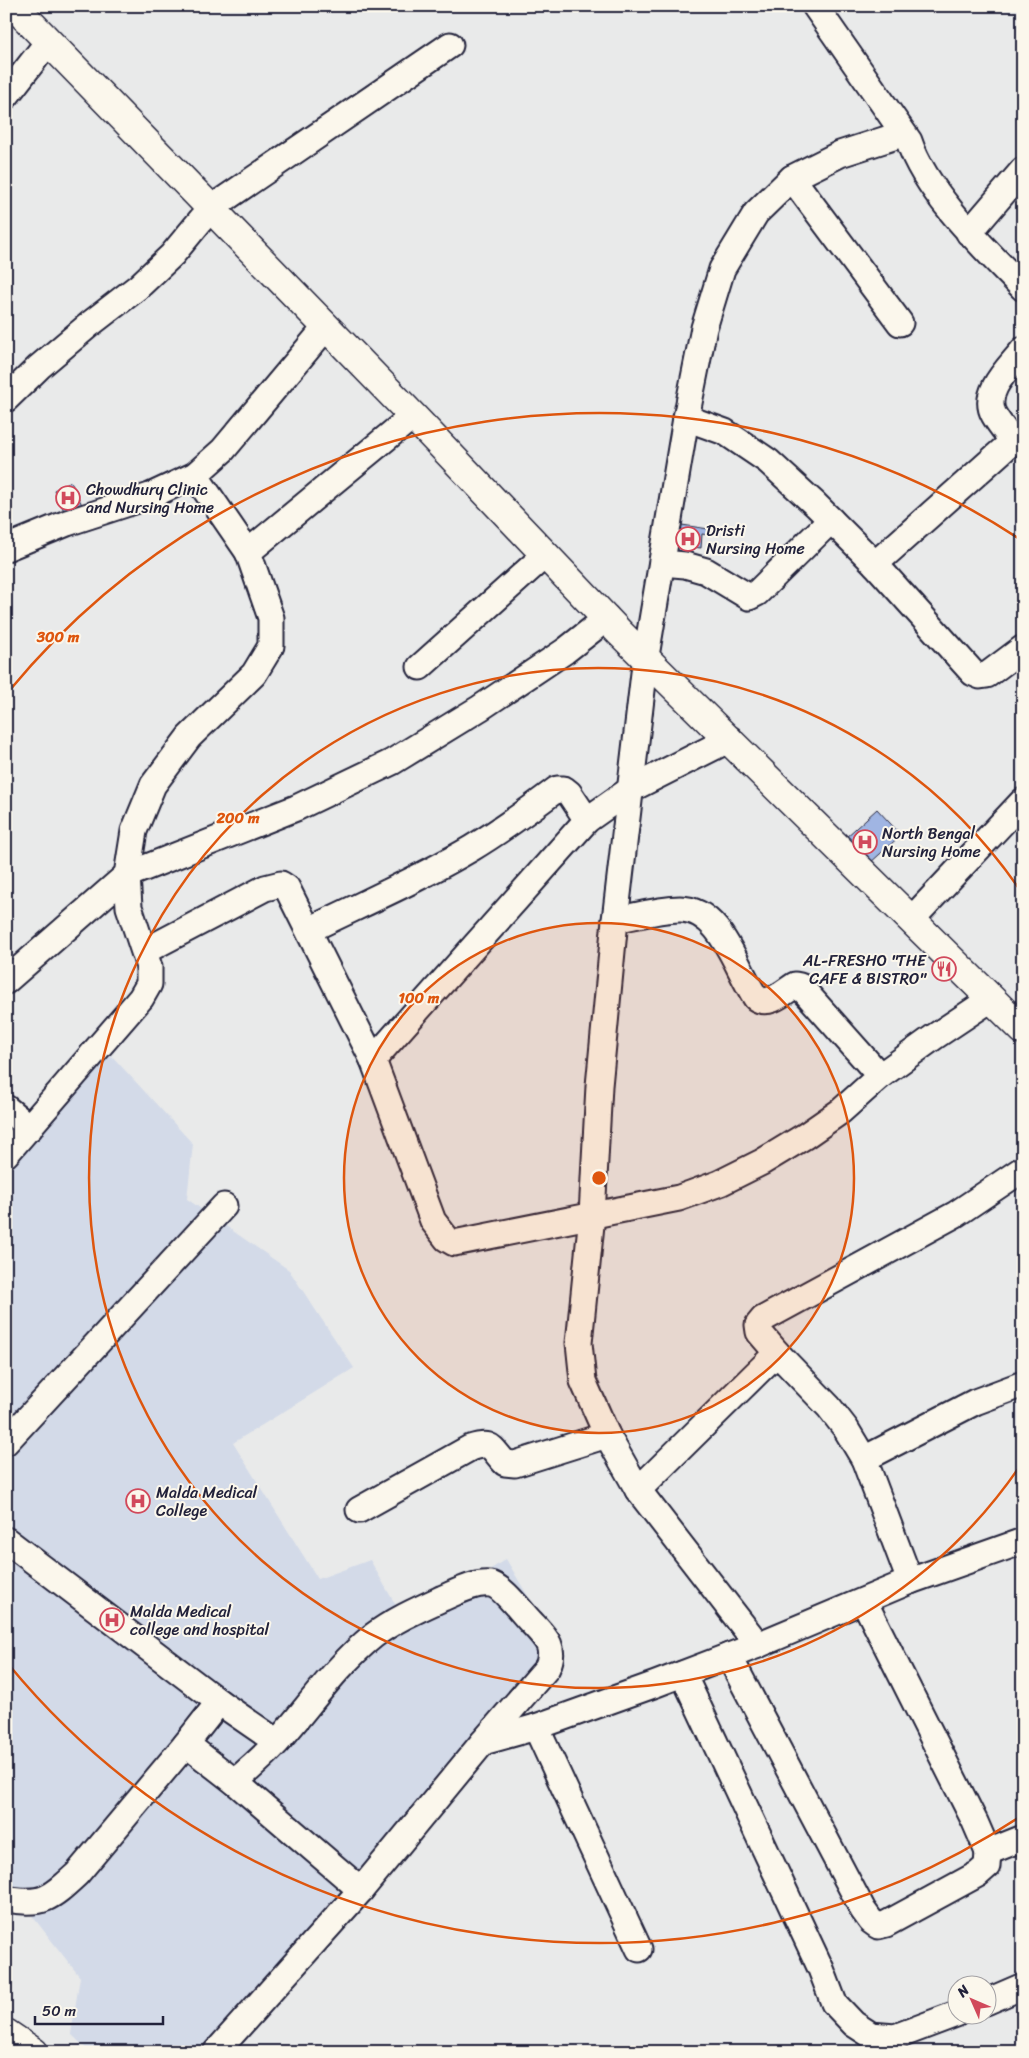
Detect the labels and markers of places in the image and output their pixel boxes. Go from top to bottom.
place label: Chowdhury Clinic and Nursing Home [86,475,214,522]
hospital icon: Chowdhury Clinic and Nursing Home [55,485,81,511]
place label: Dristi Nursing Home [706,516,805,563]
hospital icon: Dristi Nursing Home [675,526,701,552]
place label: North Bengal Nursing Home [882,819,981,866]
hospital icon: North Bengal Nursing Home [852,829,878,855]
place label: AL-FRESHO "THE CAFE & BISTRO" [802,946,927,993]
restaurant icon: AL-FRESHO "THE CAFE & BISTRO" [931,956,957,982]
centre of rings [590,1169,608,1187]
place label: Malda Medical College [156,1478,258,1525]
hospital icon: Malda Medical College [125,1488,151,1514]
place label: Malda Medical college and hospital [130,1597,269,1644]
hospital icon: Malda Medical college and hospital [99,1607,125,1633]

